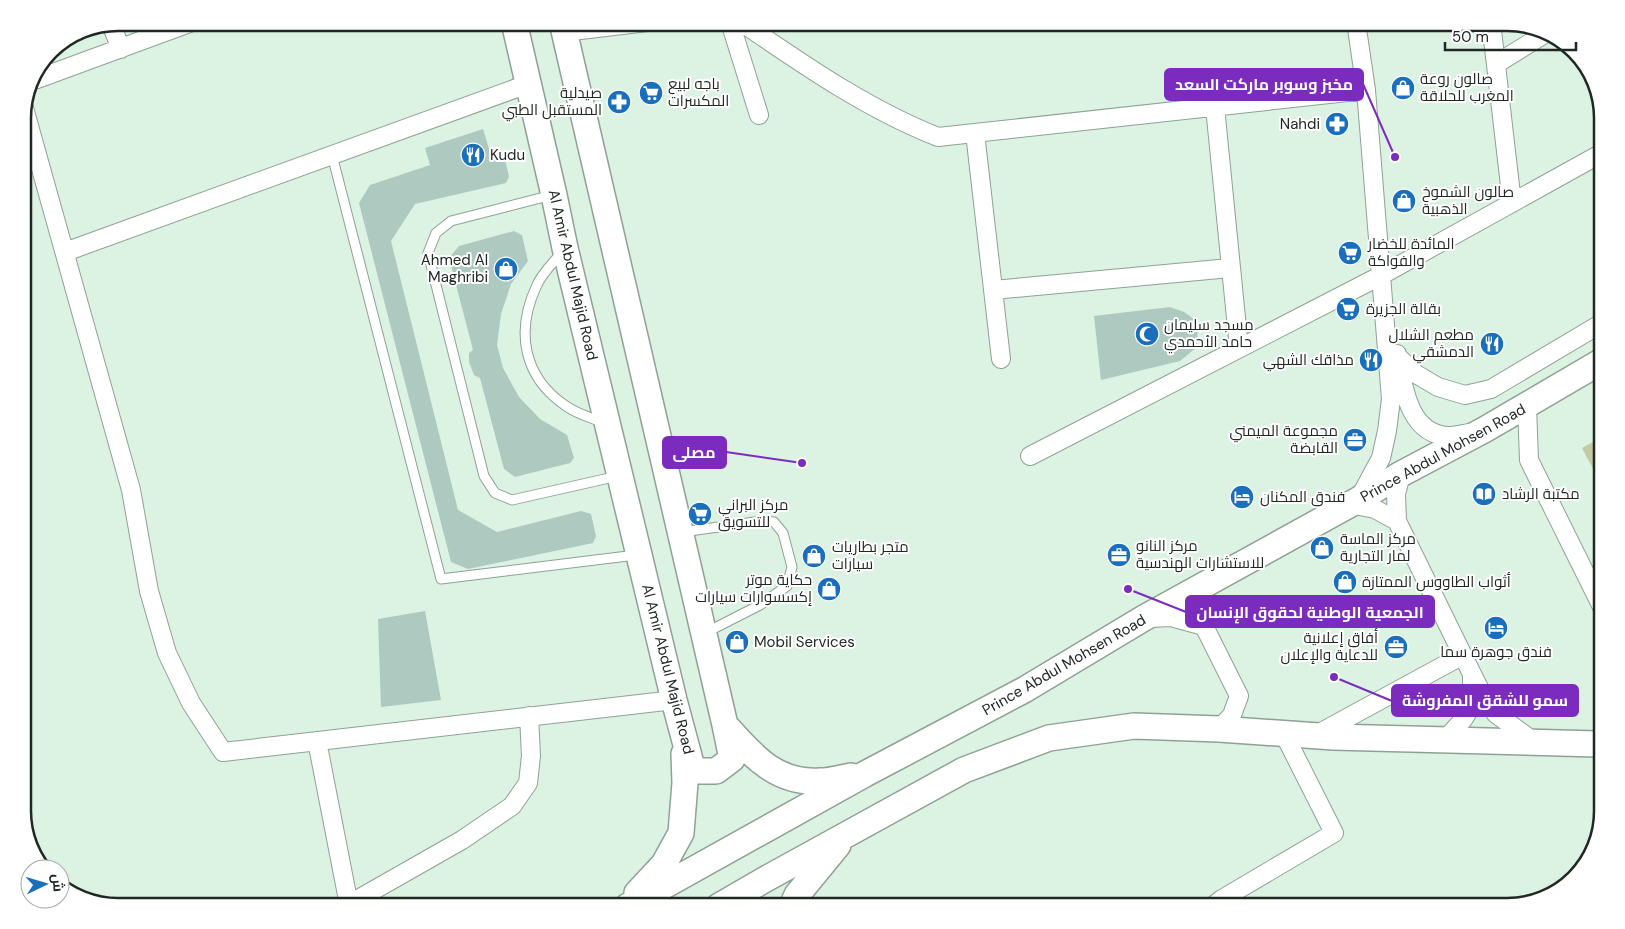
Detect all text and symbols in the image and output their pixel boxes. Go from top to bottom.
scale bar [1445,20,1576,52]
text: 50 m [1452,27,1489,47]
callout: مخبز وسوبر ماركت السعد [1165,69,1363,100]
place label: صالون روعة المغرب للحلاقة [1420,69,1514,106]
place label: باجه لبيع المكسرات [668,74,729,111]
text: مخبز وسوبر ماركت السعد [1175,74,1353,95]
shop icon: صالون روعة المغرب للحلاقة [1390,75,1416,101]
supermarket icon: باجه لبيع المكسرات [638,80,664,106]
place label: صيدلية المستقبل الطبي [502,83,602,122]
pharmacy icon: صيدلية المستقبل الطبي [606,89,632,115]
pharmacy icon: Nahdi [1324,111,1350,137]
place label: Nahdi [1280,114,1320,134]
restaurant icon: Kudu [460,142,486,168]
place label: Kudu [490,145,525,165]
place label: صالون الشموخ الذهبية [1422,182,1514,219]
street label: Al Amir Abdul Majid Road [544,188,602,362]
shop icon: صالون الشموخ الذهبية [1391,188,1417,214]
place label: المائدة للخضار والفواكة [1367,234,1454,271]
supermarket icon: المائدة للخضار والفواكة [1337,240,1363,266]
place label: Ahmed Al Maghribi [421,250,488,287]
shop icon: Ahmed Al Maghribi [493,256,519,282]
supermarket icon: بقالة الجزيرة [1335,296,1361,322]
place label: بقالة الجزيرة [1366,299,1441,319]
place label: مسجد سليمان حامد الأحمدي [1164,315,1254,354]
mosque icon: مسجد سليمان حامد الأحمدي [1134,321,1160,347]
place label: مطعم الشلال الدمشقي [1389,325,1474,364]
restaurant icon: مطعم الشلال الدمشقي [1479,331,1505,357]
restaurant icon: مذاقك الشهي [1358,347,1384,373]
place label: مذاقك الشهي [1263,350,1354,372]
street label: Prince Abdul Mohsen Road [1357,399,1529,507]
place label: مجموعة الميمني القابضة [1230,421,1338,458]
office icon: مجموعة الميمني القابضة [1342,427,1368,453]
callout: مصلى [663,437,726,468]
text: مصلى [672,442,716,463]
library icon: مكتبة الرشاد [1471,481,1497,507]
hotel icon: فندق المكنان [1229,484,1255,510]
place label: مكتبة الرشاد [1502,484,1580,504]
place label: فندق المكنان [1260,487,1345,507]
place label: مركز البراني للتسويق [718,495,788,532]
supermarket icon: مركز البراني للتسويق [687,501,713,527]
place label: مركز الماسة لمار التجارية [1340,529,1416,566]
shop icon: مركز الماسة لمار التجارية [1309,535,1335,561]
place label: مركز النانو للاستشارات الهندسية [1136,536,1264,573]
place label: متجر بطاريات سيارات [832,537,909,574]
office icon: مركز النانو للاستشارات الهندسية [1106,542,1132,568]
shop icon: متجر بطاريات سيارات [801,543,827,569]
shop icon: أثواب الطاووس الممتازة [1332,569,1358,595]
place label: حكاية موتر إكسسوارات سيارات [695,570,812,607]
place label: أثواب الطاووس الممتازة [1362,572,1511,592]
shop icon: حكاية موتر إكسسوارات سيارات [816,576,842,602]
street label: Al Amir Abdul Majid Road [637,582,699,756]
callout: الجمعية الوطنية لحقوق الإنسان [1186,596,1434,627]
text: الجمعية الوطنية لحقوق الإنسان [1196,602,1424,624]
street label: Prince Abdul Mohsen Road [978,610,1150,720]
hotel icon: فندق جوهرة سما [1483,615,1509,641]
place label: أفاق إعلانية للدعاية والإعلان [1280,628,1378,665]
shop icon: Mobil Services [724,629,750,655]
place label: Mobil Services [754,632,855,652]
office icon: أفاق إعلانية للدعاية والإعلان [1383,634,1409,660]
place label: فندق جوهرة سما [1440,642,1552,662]
callout: سمو للشقق المفروشة [1392,685,1578,716]
text: سمو للشقق المفروشة [1402,690,1568,711]
north arrow [20,859,70,909]
text: ش [48,873,68,893]

